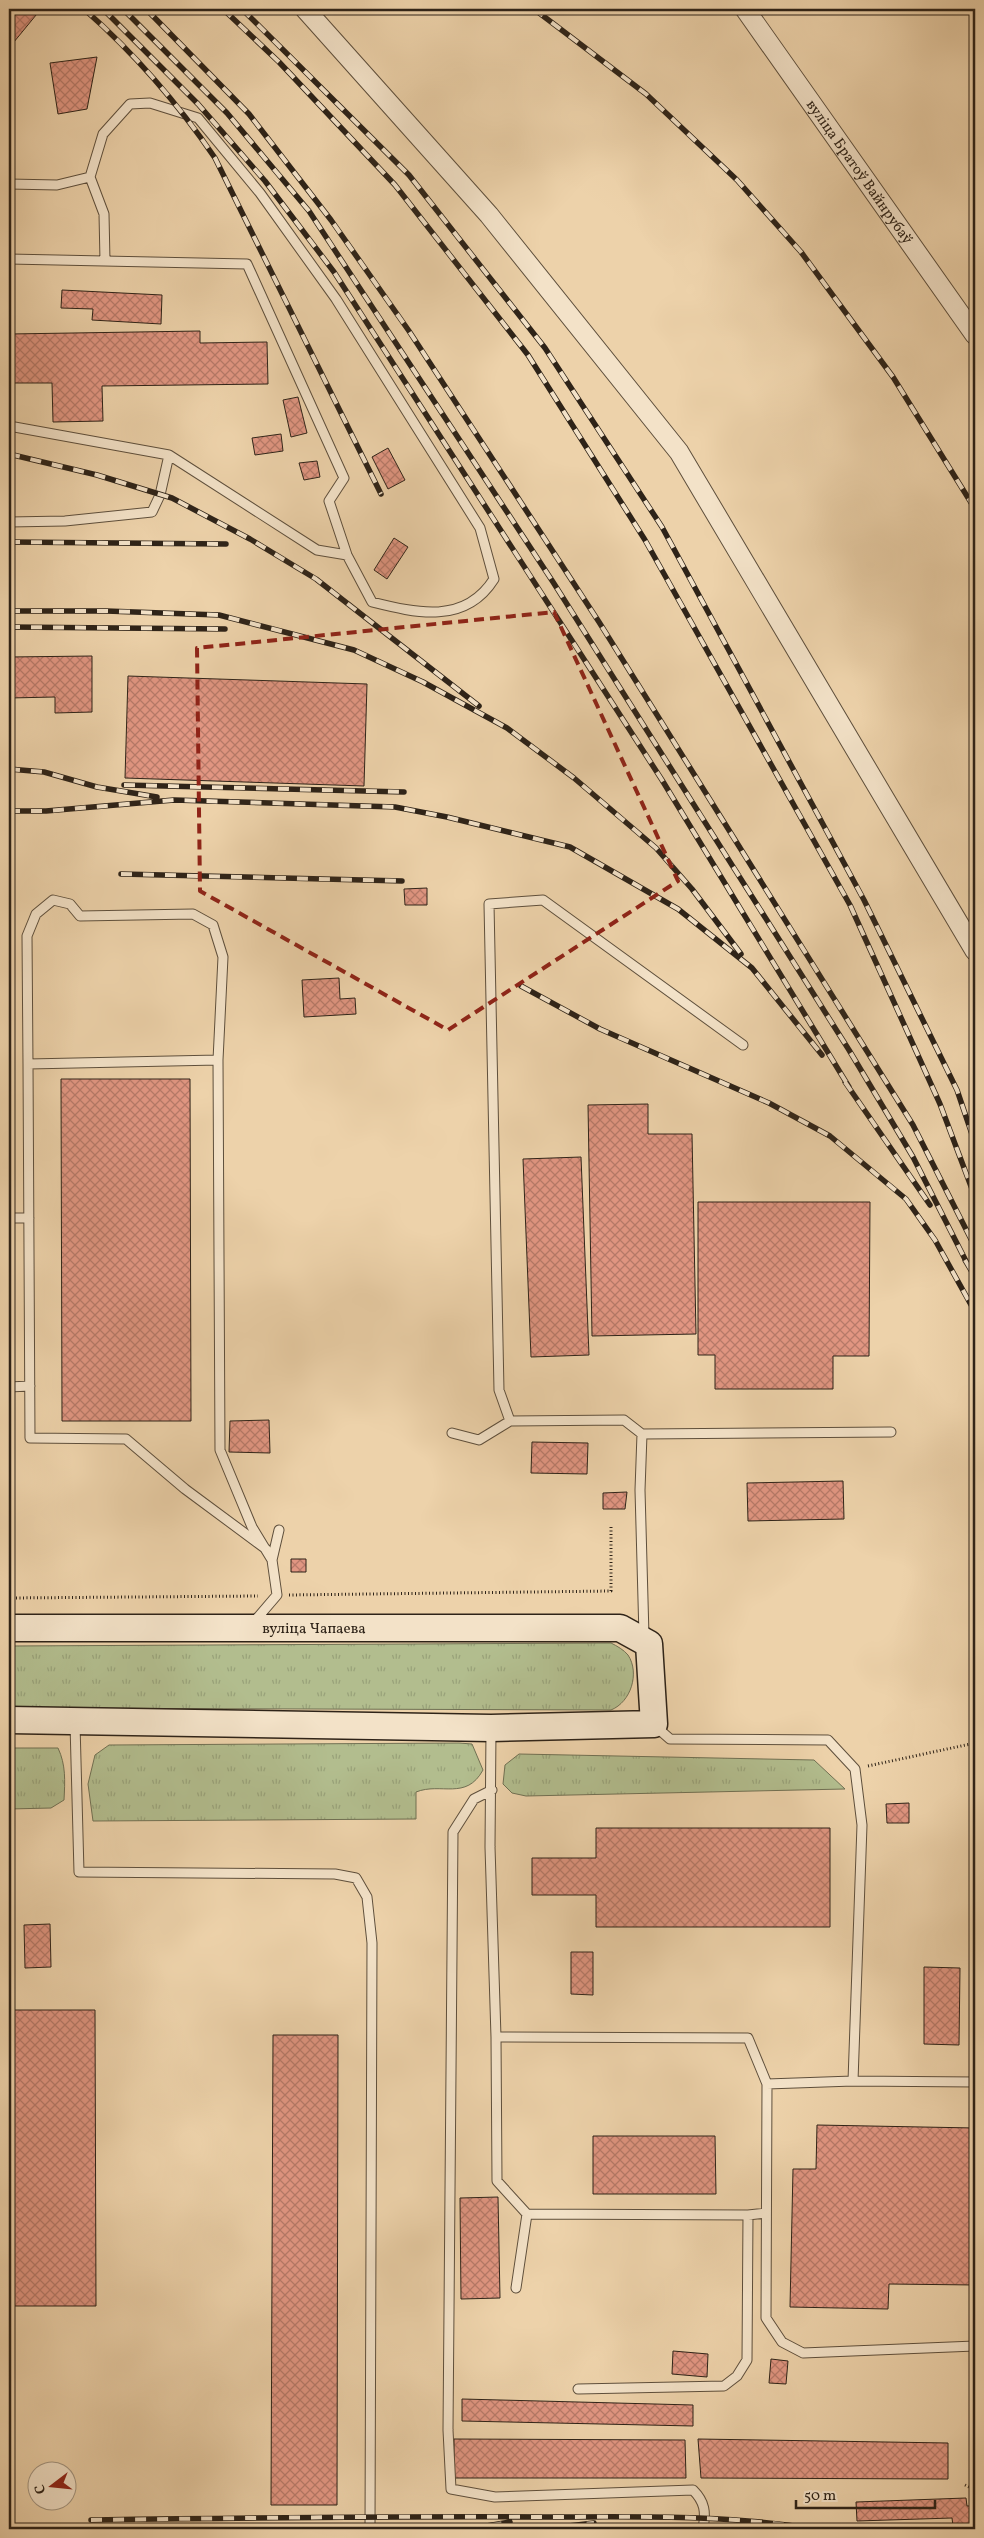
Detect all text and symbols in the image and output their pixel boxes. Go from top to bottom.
street label: вуліца Братоў Вайнрубаў [800,96,917,249]
street label: вуліца Чапаева [262,1619,366,1640]
north arrow [28,2460,78,2510]
scale bar [796,2478,935,2510]
text: С [31,2482,51,2496]
text: 50 m [804,2486,836,2507]

